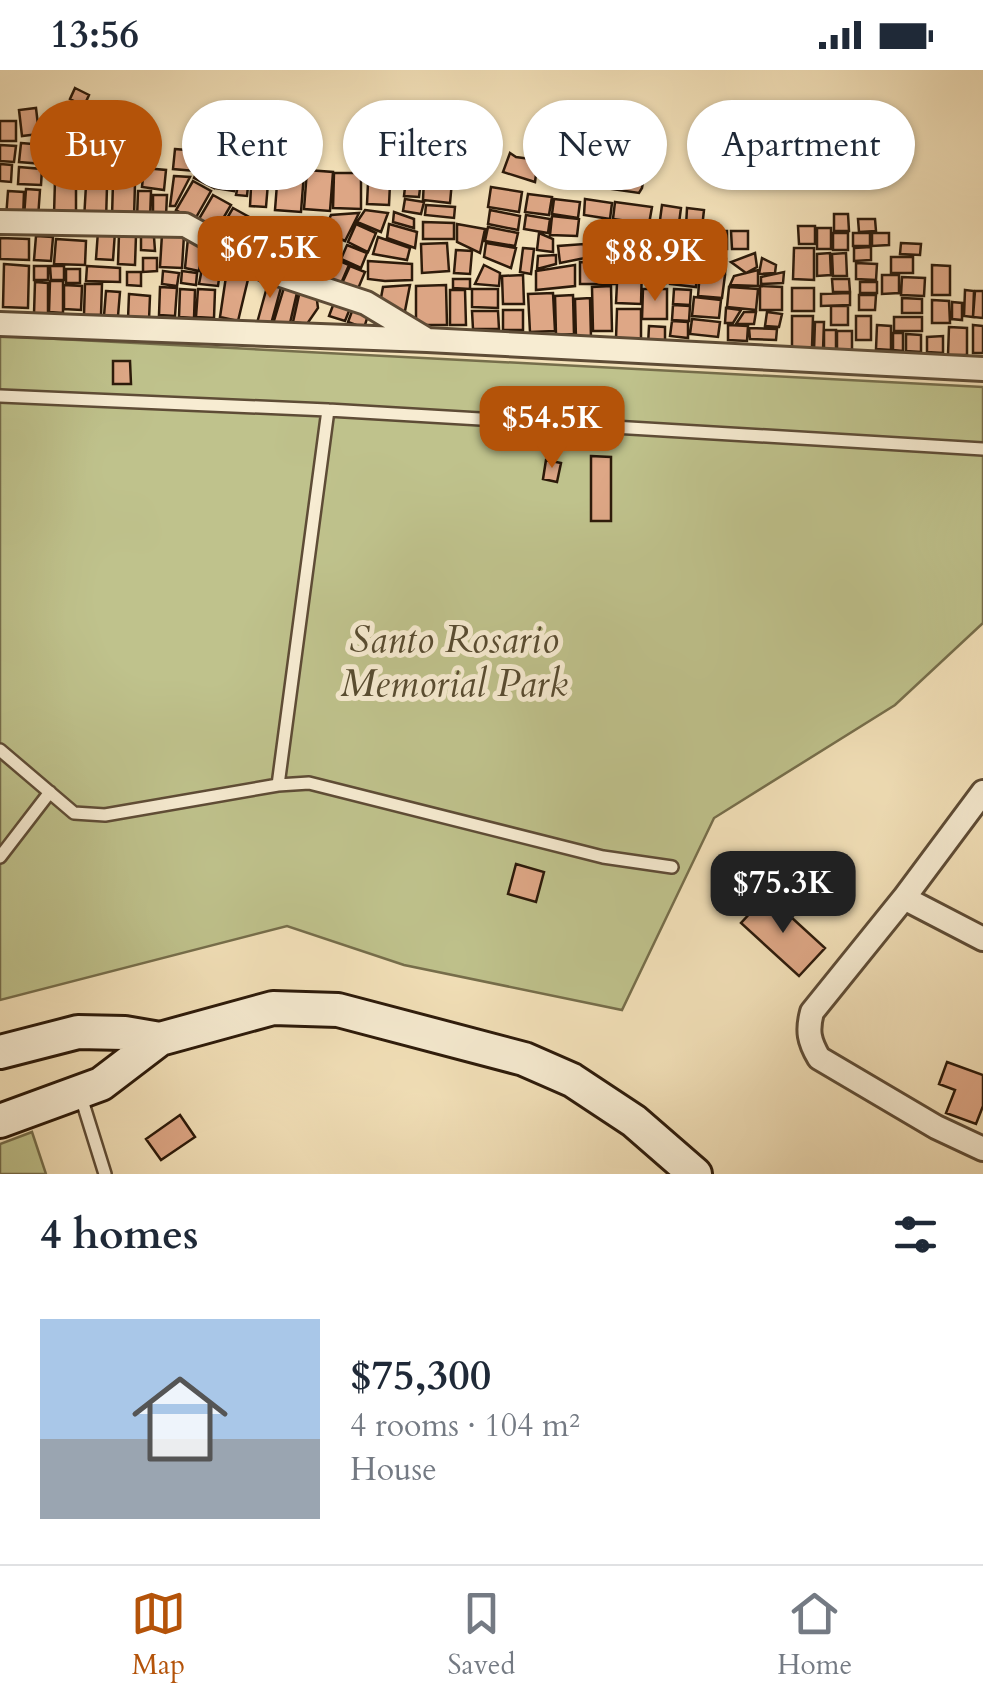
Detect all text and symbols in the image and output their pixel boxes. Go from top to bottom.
text: 13:56 [50,9,139,61]
chip: Buy [30,100,162,190]
chip: Rent [182,100,323,190]
chip: Filters [343,100,503,190]
chip: New [523,100,667,190]
chip: Apartment [687,100,915,190]
pin: $67.5K [189,216,351,301]
pin: $88.9K [574,219,736,304]
text: $67.5K [220,226,320,270]
text: $88.9K [605,229,705,273]
pin: $54.5K [471,386,633,471]
text: $54.5K [502,396,602,440]
park label: Santo Rosario Memorial Park [340,614,568,710]
pin: $75.3K [702,851,864,936]
text: $75.3K [733,861,833,905]
text: 4 homes [40,1206,198,1263]
icon: filters [888,1207,943,1262]
text: $75,300 [350,1347,491,1404]
icon: home [120,1359,240,1479]
text: 4 rooms · 104 m² [350,1404,580,1448]
text: House [350,1448,437,1492]
tab: Map [131,1586,186,1684]
tab: Saved [448,1586,515,1684]
tab: Home [777,1586,852,1684]

